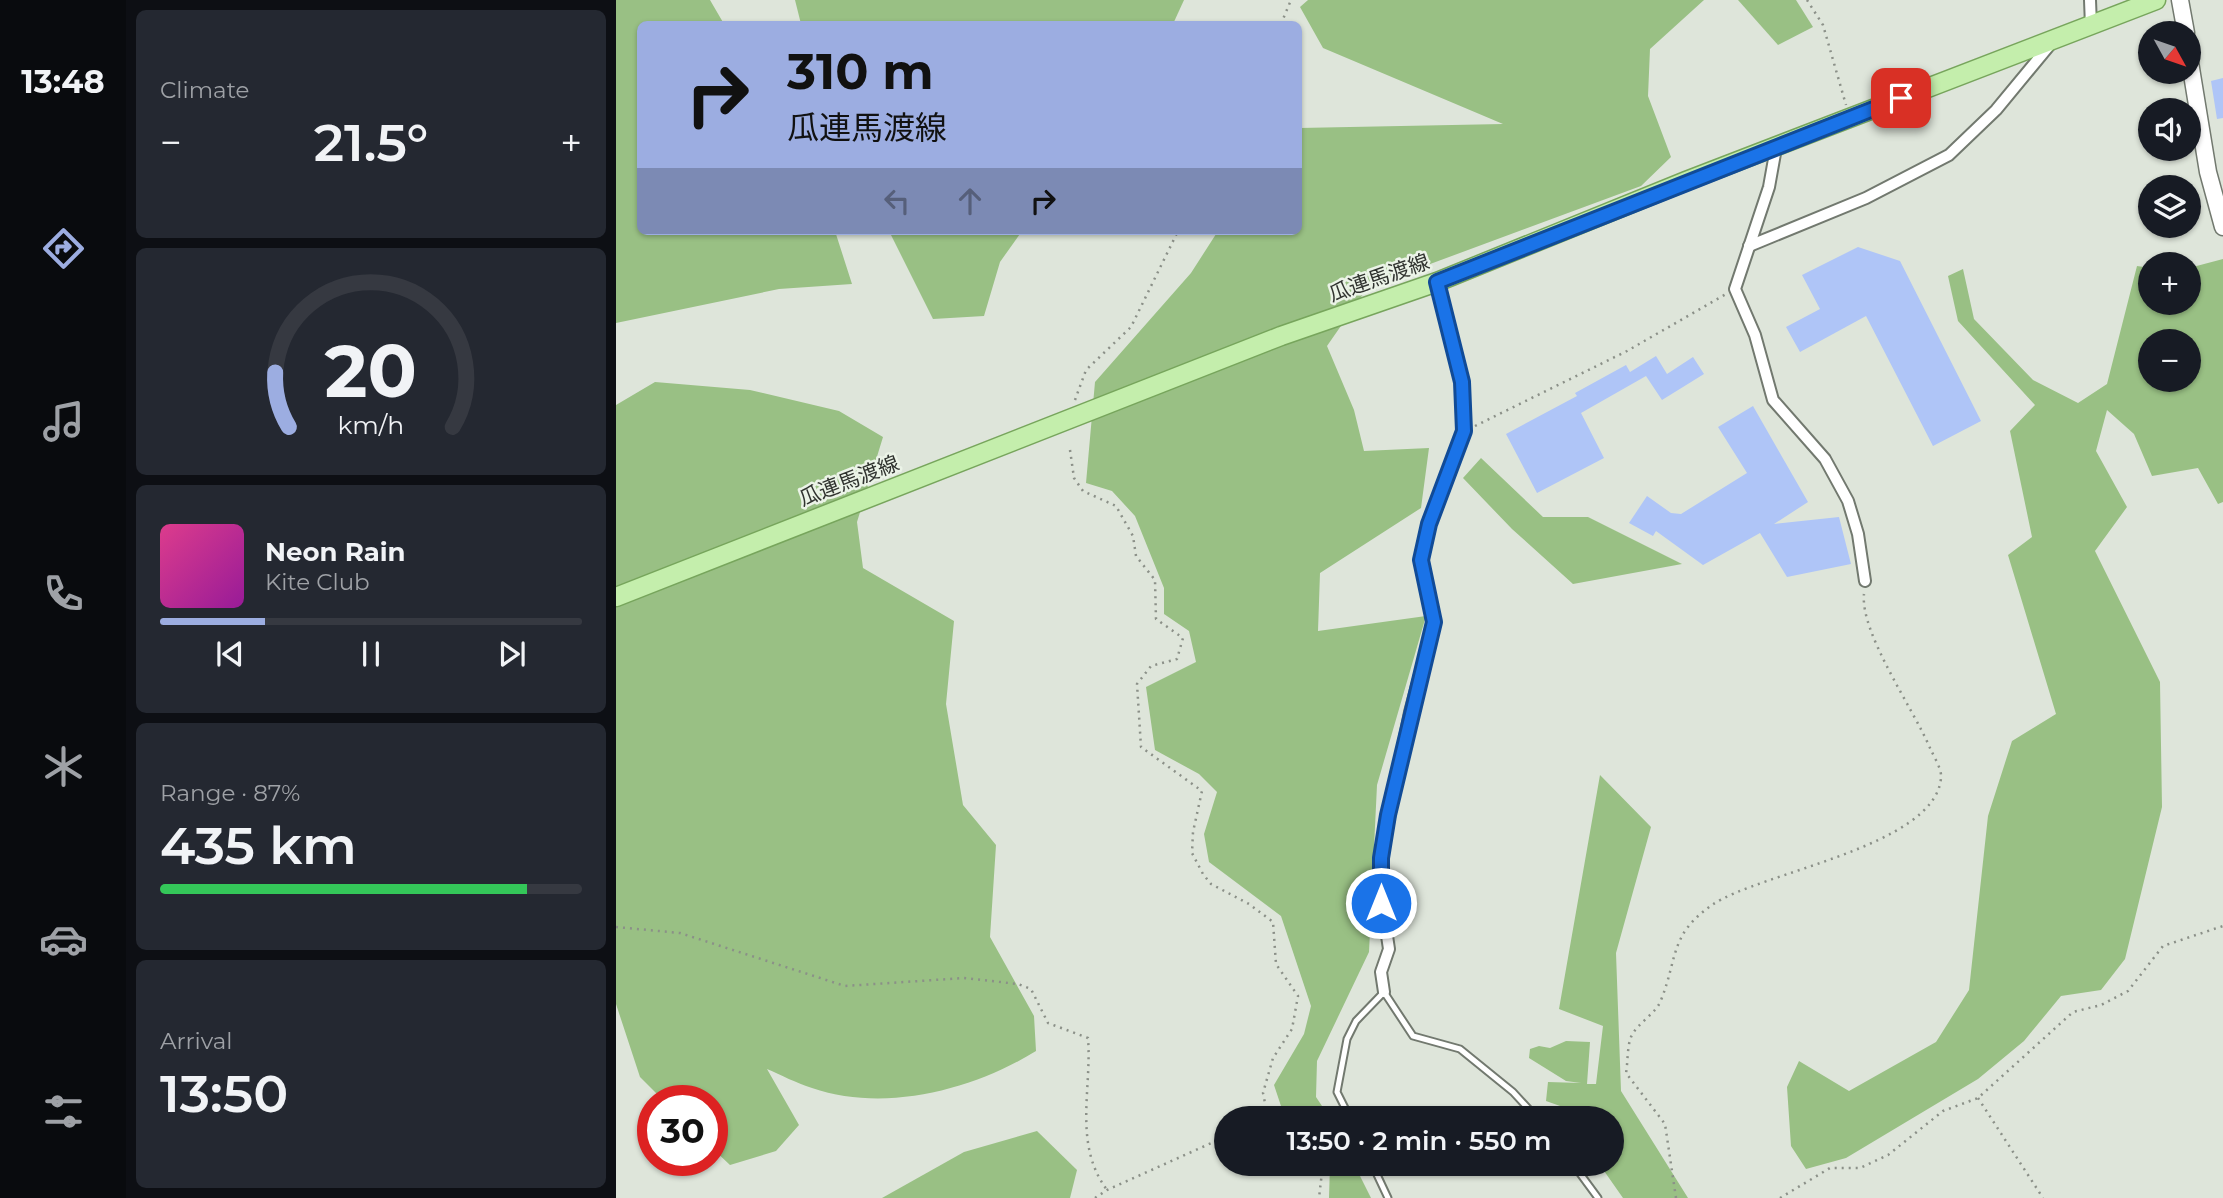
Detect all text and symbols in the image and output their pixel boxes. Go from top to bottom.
north arrow [2138,21,2202,84]
map controls [2138,21,2201,392]
text: 310 m [787,42,934,101]
icon: right [672,49,763,140]
text: 13:48 [21,62,105,101]
pin [1871,68,1931,128]
text: Climate [160,76,249,104]
icon: arrive [1882,79,1920,117]
button: sound [2138,98,2201,161]
text: 瓜連馬渡線 [787,108,947,147]
text: 21.5° [314,111,428,174]
text: − [160,119,182,166]
text: + [560,119,582,166]
button: layers [2138,175,2201,238]
icon: left [878,182,916,220]
icon: ahead [951,182,989,220]
icon: right [1024,182,1062,220]
icon: directions [39,224,88,273]
street label: 瓜連馬渡線 [1325,249,1433,306]
button: + [2138,252,2201,315]
text: 20 [325,328,417,416]
button: − [2138,329,2201,392]
icon: music [39,397,88,446]
text: km/h [338,410,404,440]
street label: 瓜連馬渡線 [795,450,902,511]
text: Neon Rain [265,536,406,568]
text: Kite Club [265,568,370,596]
icon: phone [39,569,88,618]
icon: previous [211,635,249,673]
icon: pause [352,635,390,673]
icon: next [493,635,531,673]
icon: climate [39,742,88,791]
text: Range · 87% [160,779,300,807]
text: 435 km [160,814,357,877]
position arrow [1344,866,1418,940]
icon: car [39,915,88,964]
text: Arrival [160,1027,233,1055]
text: 13:50 [160,1062,288,1125]
speed limit sign: 30 [637,1085,728,1176]
icon: filters [39,1087,88,1136]
text: 13:50 · 2 min · 550 m [1287,1125,1551,1157]

